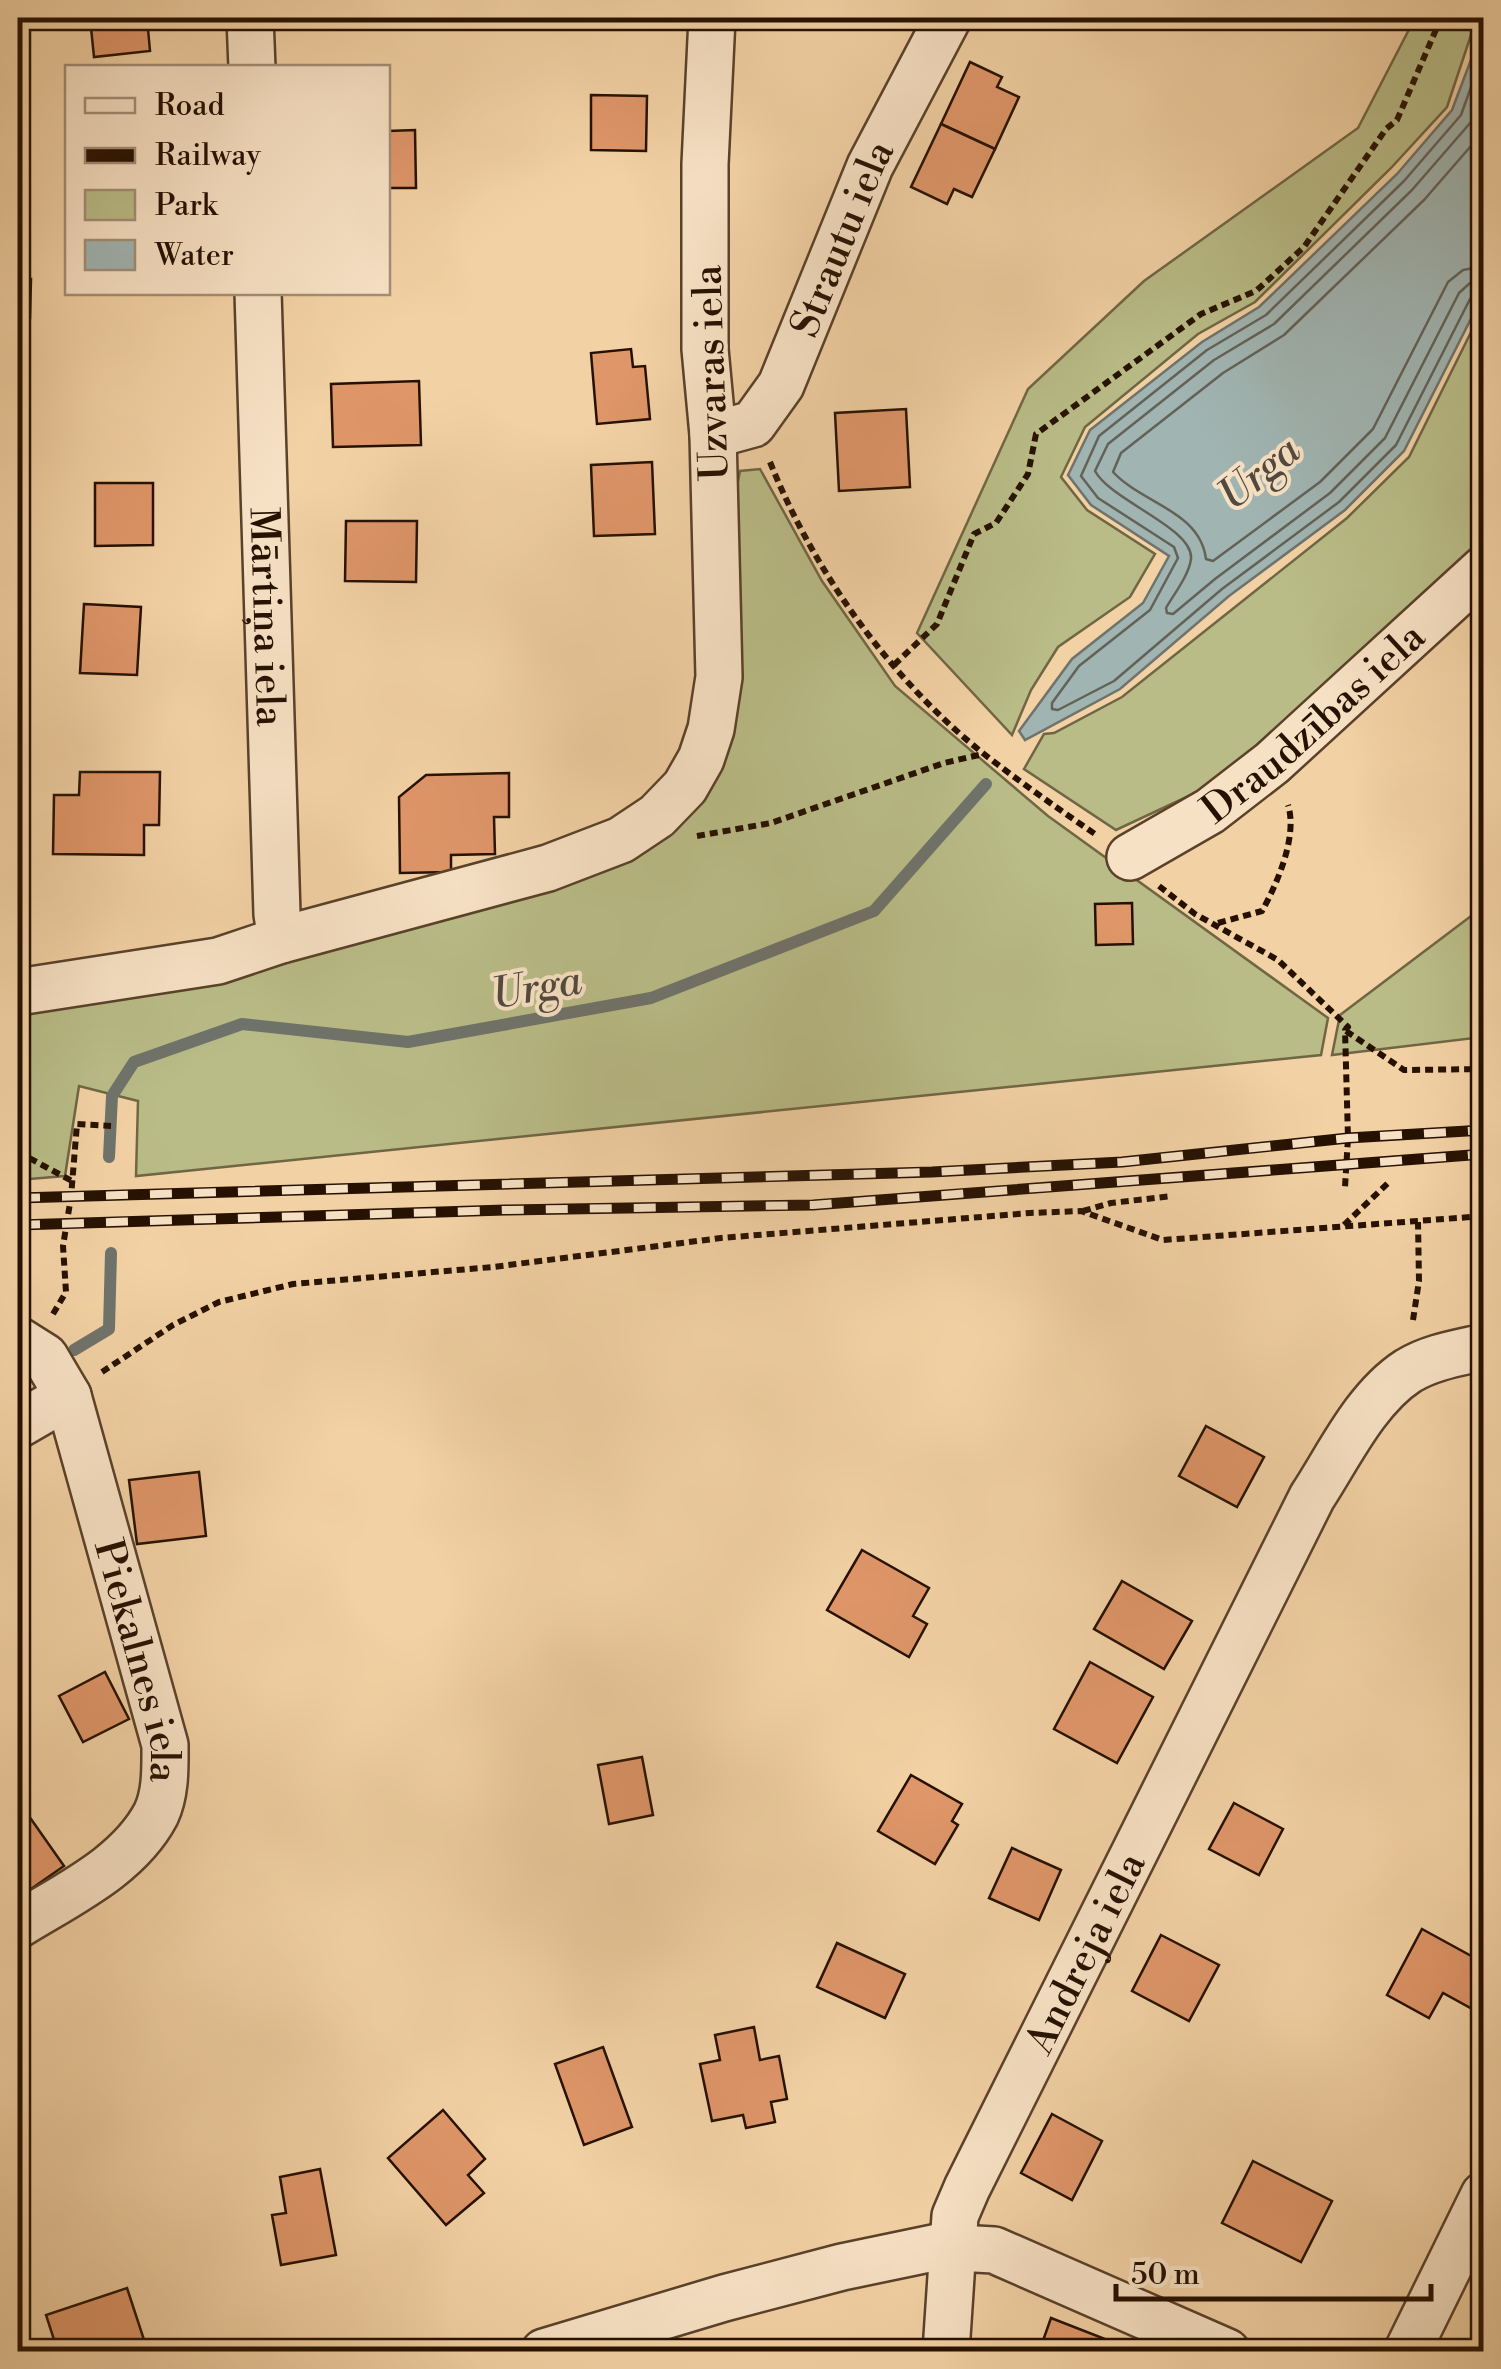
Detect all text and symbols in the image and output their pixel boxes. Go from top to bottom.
legend [65,65,390,295]
text: Road [155,87,225,125]
street label: Strautu iela [780,131,906,345]
text: Railway [155,137,261,175]
text: Park [155,187,219,225]
text: Water [154,237,234,275]
street label: Uzvaras iela [683,263,741,482]
water label: Urga [1208,424,1312,523]
street label: Mārtiņa iela [238,507,294,728]
street label: Draudzības iela [1192,612,1437,835]
water label: Urga [487,954,586,1022]
street label: Piekalnes iela [82,1534,189,1785]
street label: Andreja iela [1015,1844,1158,2063]
scale bar [1116,2239,1431,2301]
text: 50 m [1131,2256,1200,2294]

